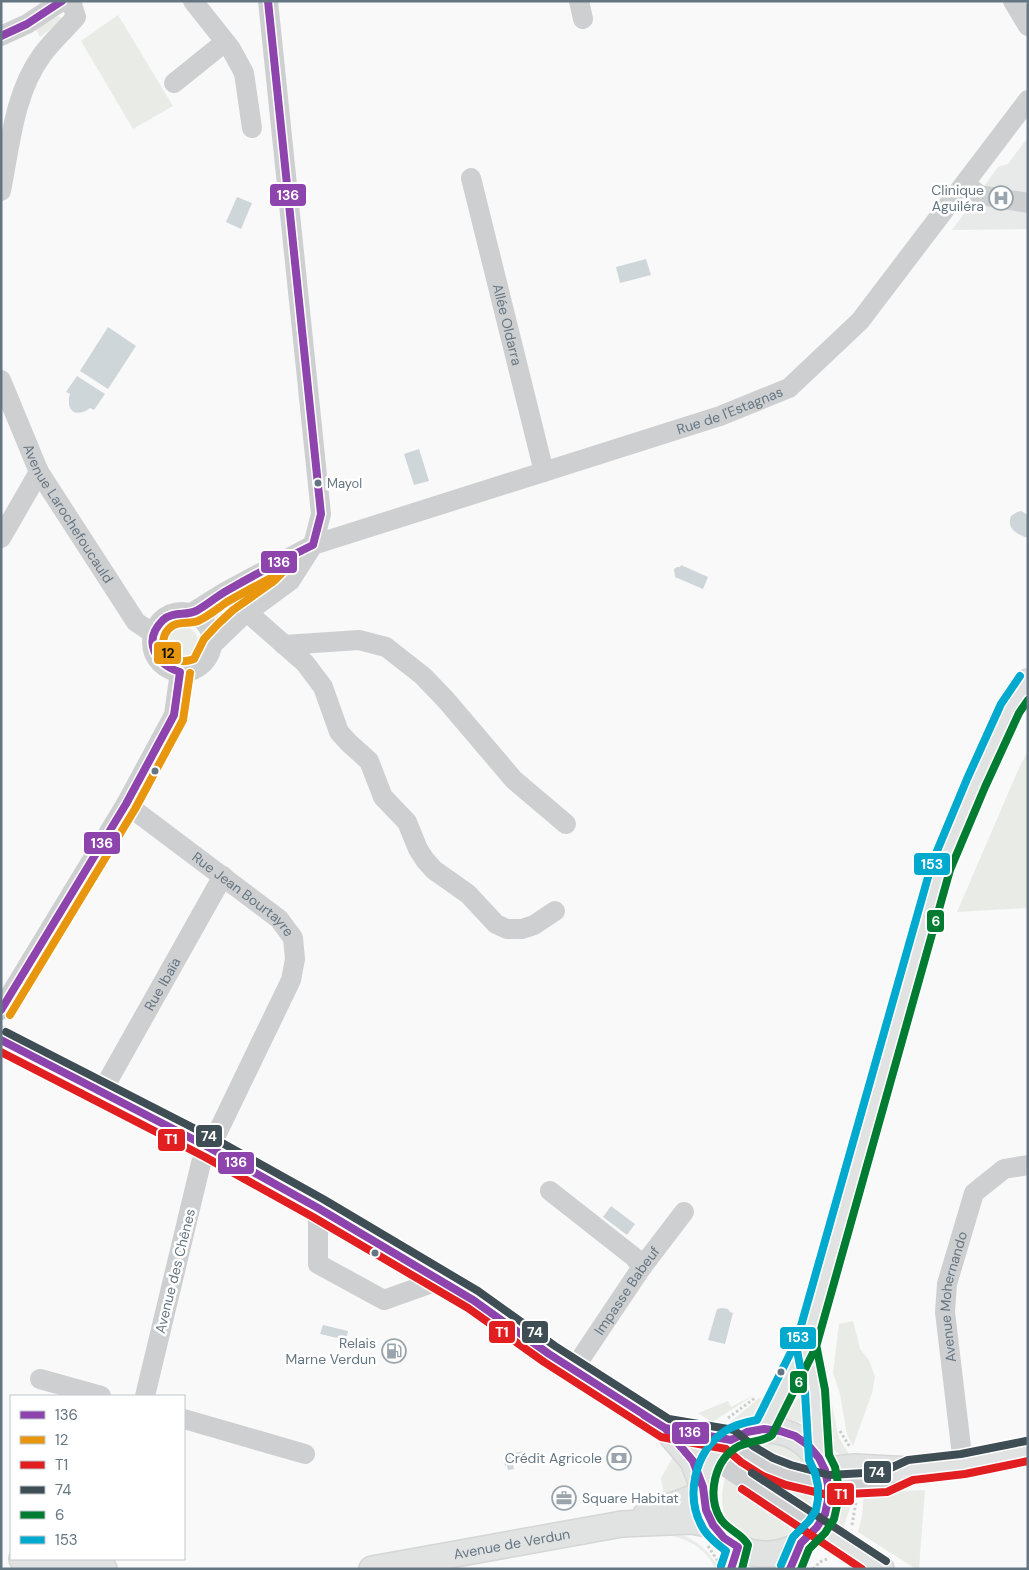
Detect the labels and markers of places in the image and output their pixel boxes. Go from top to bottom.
place label: Clinique Aguiléra [931,181,984,215]
hospital icon: Clinique Aguiléra [988,185,1014,211]
place label: Mayol [327,475,362,492]
marker: Mayol [313,478,323,488]
unlabelled marker [150,766,160,776]
unlabelled marker [370,1248,380,1258]
place label: Relais Marne Verdun [286,1334,376,1368]
fuel station icon: Relais Marne Verdun [381,1338,407,1364]
unlabelled marker [776,1367,786,1377]
bank icon: Crédit Agricole [606,1445,632,1471]
place label: Crédit Agricole [505,1449,602,1467]
office icon: Square Habitat [551,1485,577,1511]
place label: Square Habitat [582,1489,679,1507]

